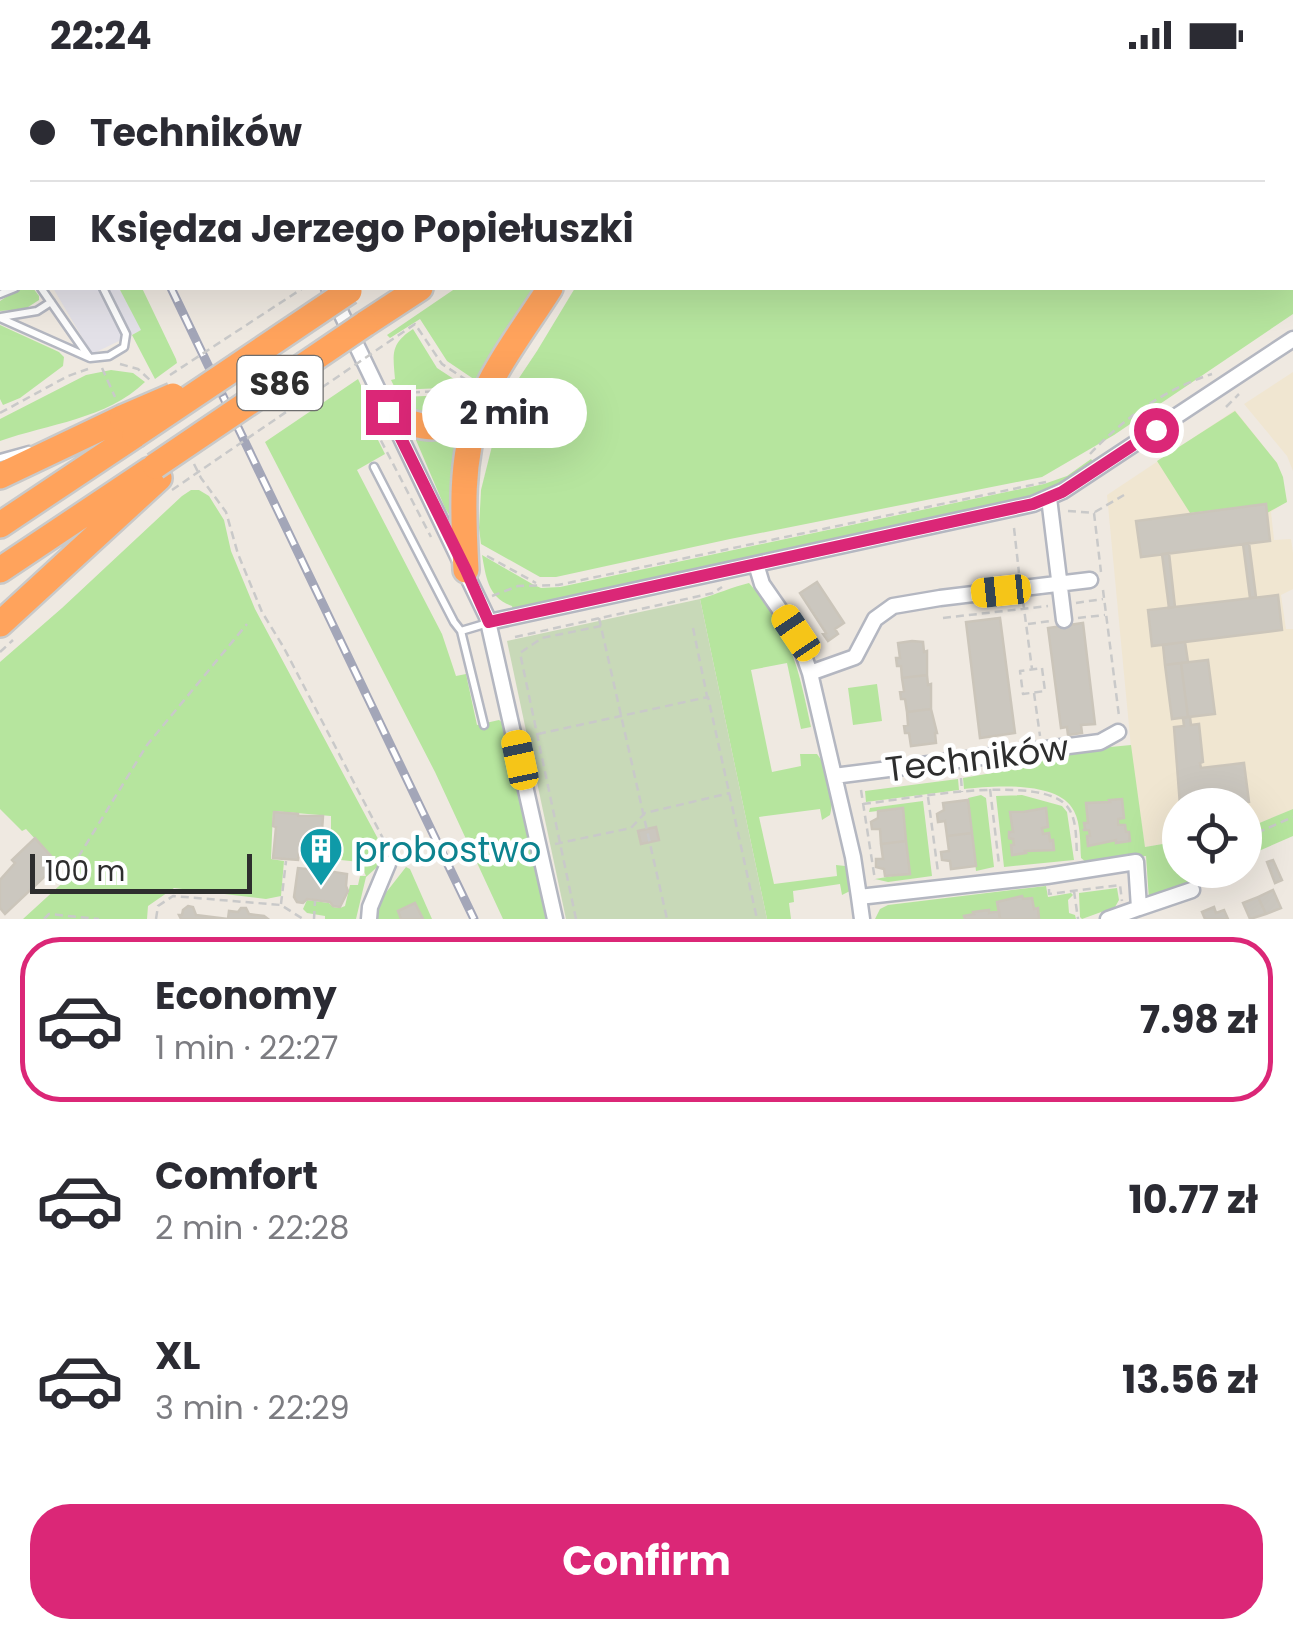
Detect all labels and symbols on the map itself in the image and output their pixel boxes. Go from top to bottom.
road number: S86 [238,356,322,410]
callout: 2 min [423,377,588,447]
route end [366,390,411,435]
route start [1134,408,1179,453]
car [970,573,1032,609]
car [767,600,825,666]
street label: Techników [882,722,1072,794]
car [499,728,541,792]
place label: probostwo [354,825,541,874]
building icon: probostwo [298,826,344,887]
scale bar [30,849,252,894]

